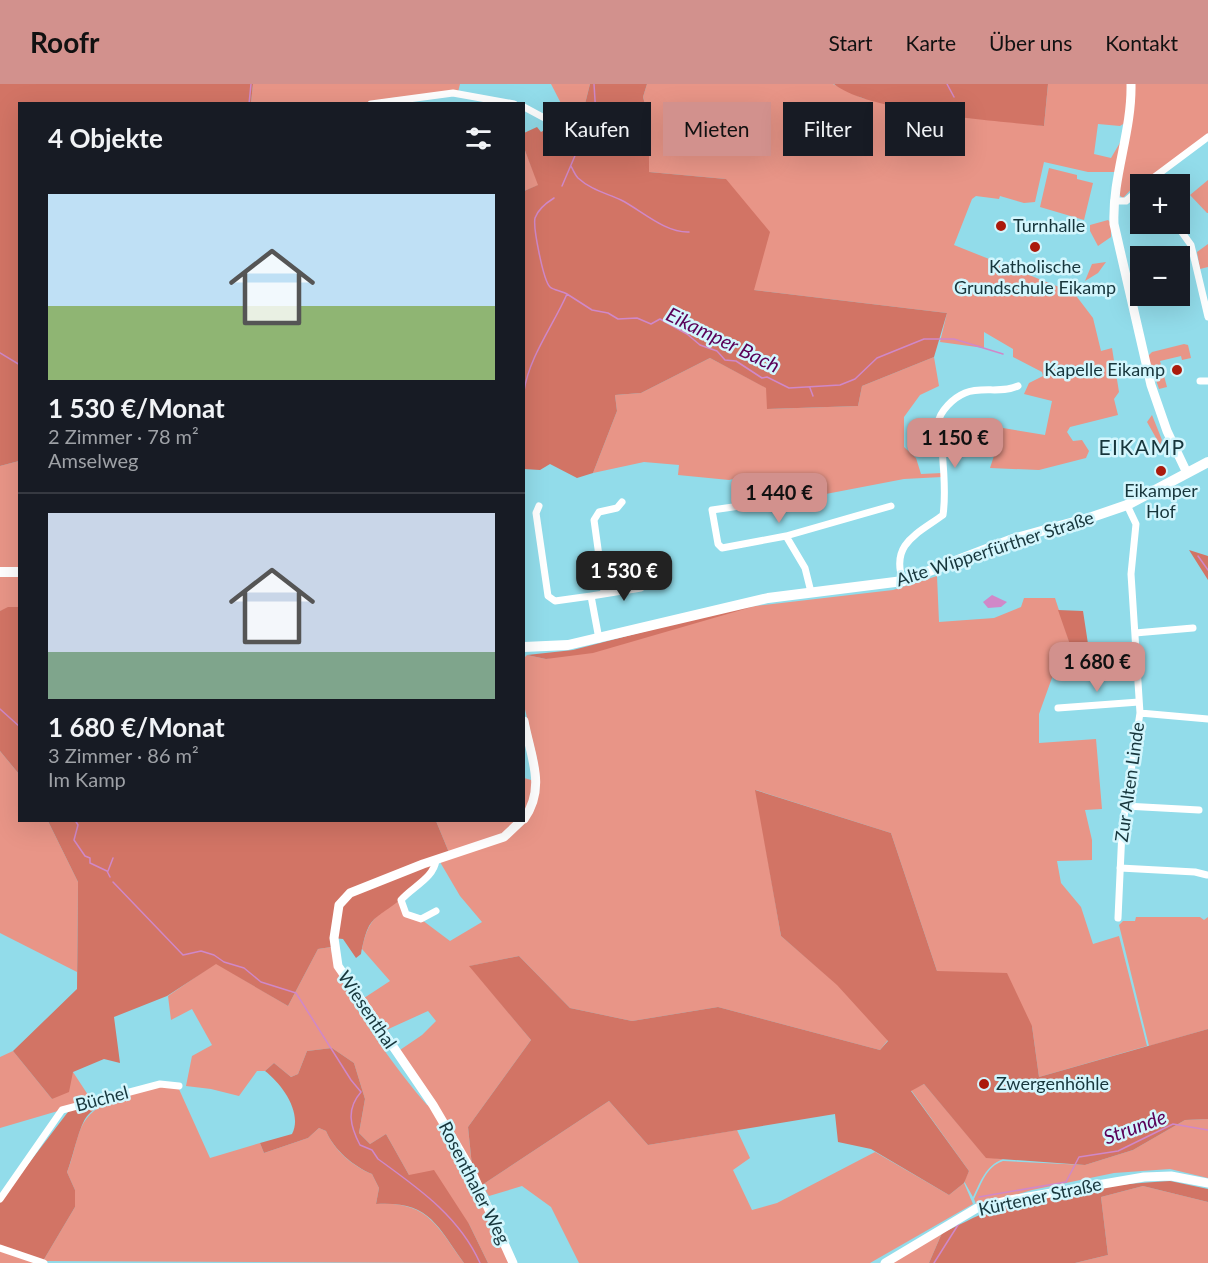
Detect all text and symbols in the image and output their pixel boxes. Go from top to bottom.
text: Roofr [30,25,99,59]
text: Start [828,30,873,55]
text: Karte [906,30,956,55]
text: Über uns [989,30,1072,55]
text: Kontakt [1105,30,1178,55]
chip: Kaufen [543,102,651,156]
chip: Mieten [663,102,771,156]
chip: Filter [783,102,873,156]
chip: Neu [885,102,965,156]
text: 4 Objekte [48,122,163,154]
icon: filters [462,122,495,155]
map controls [1130,174,1190,306]
button: + [1130,174,1190,234]
place label: Turnhalle [1013,214,1085,236]
marker: Turnhalle [994,219,1008,233]
icon: home [218,233,326,341]
marker: Katholische Grundschule Eikamp [1028,240,1042,254]
button: − [1130,246,1190,306]
place label: Katholische Grundschule Eikamp [954,255,1116,298]
water label: Eikamper Bach [663,301,784,377]
place label: Kapelle Eikamp [1044,358,1165,380]
marker: Kapelle Eikamp [1170,363,1184,377]
text: 1 530 €/Monat [48,392,225,424]
pin: 1 150 € [900,418,1010,469]
text: 2 Zimmer · 78 m² [48,424,199,448]
text: 1 150 € [921,425,989,449]
district label: EIKAMP [1098,434,1186,459]
text: Amselweg [48,448,138,472]
marker: Eikamper Hof [1154,464,1168,478]
pin: 1 440 € [724,473,834,524]
place label: Eikamper Hof [1124,479,1198,522]
text: 1 440 € [745,480,813,504]
street label: Alte Wipperfürther Straße [893,506,1096,590]
pin: 1 530 € [569,551,679,602]
icon: home [218,552,326,660]
text: 1 530 € [590,558,658,582]
pin: 1 680 € [1042,642,1152,693]
text: 1 680 € [1063,649,1131,673]
text: 1 680 €/Monat [48,711,225,743]
street label: Zur Alten Linde [1110,721,1148,843]
text: 3 Zimmer · 86 m² [48,743,199,767]
text: Im Kamp [48,767,126,791]
street label: Wiesenthal [334,966,402,1053]
place label: Zwergenhöhle [996,1072,1109,1094]
marker: Zwergenhöhle [977,1077,991,1091]
street label: Büchel [73,1080,131,1116]
water label: Strunde [1100,1104,1169,1148]
street label: Rosenthaler Weg [435,1118,515,1247]
street label: Kürtener Straße [976,1172,1103,1220]

